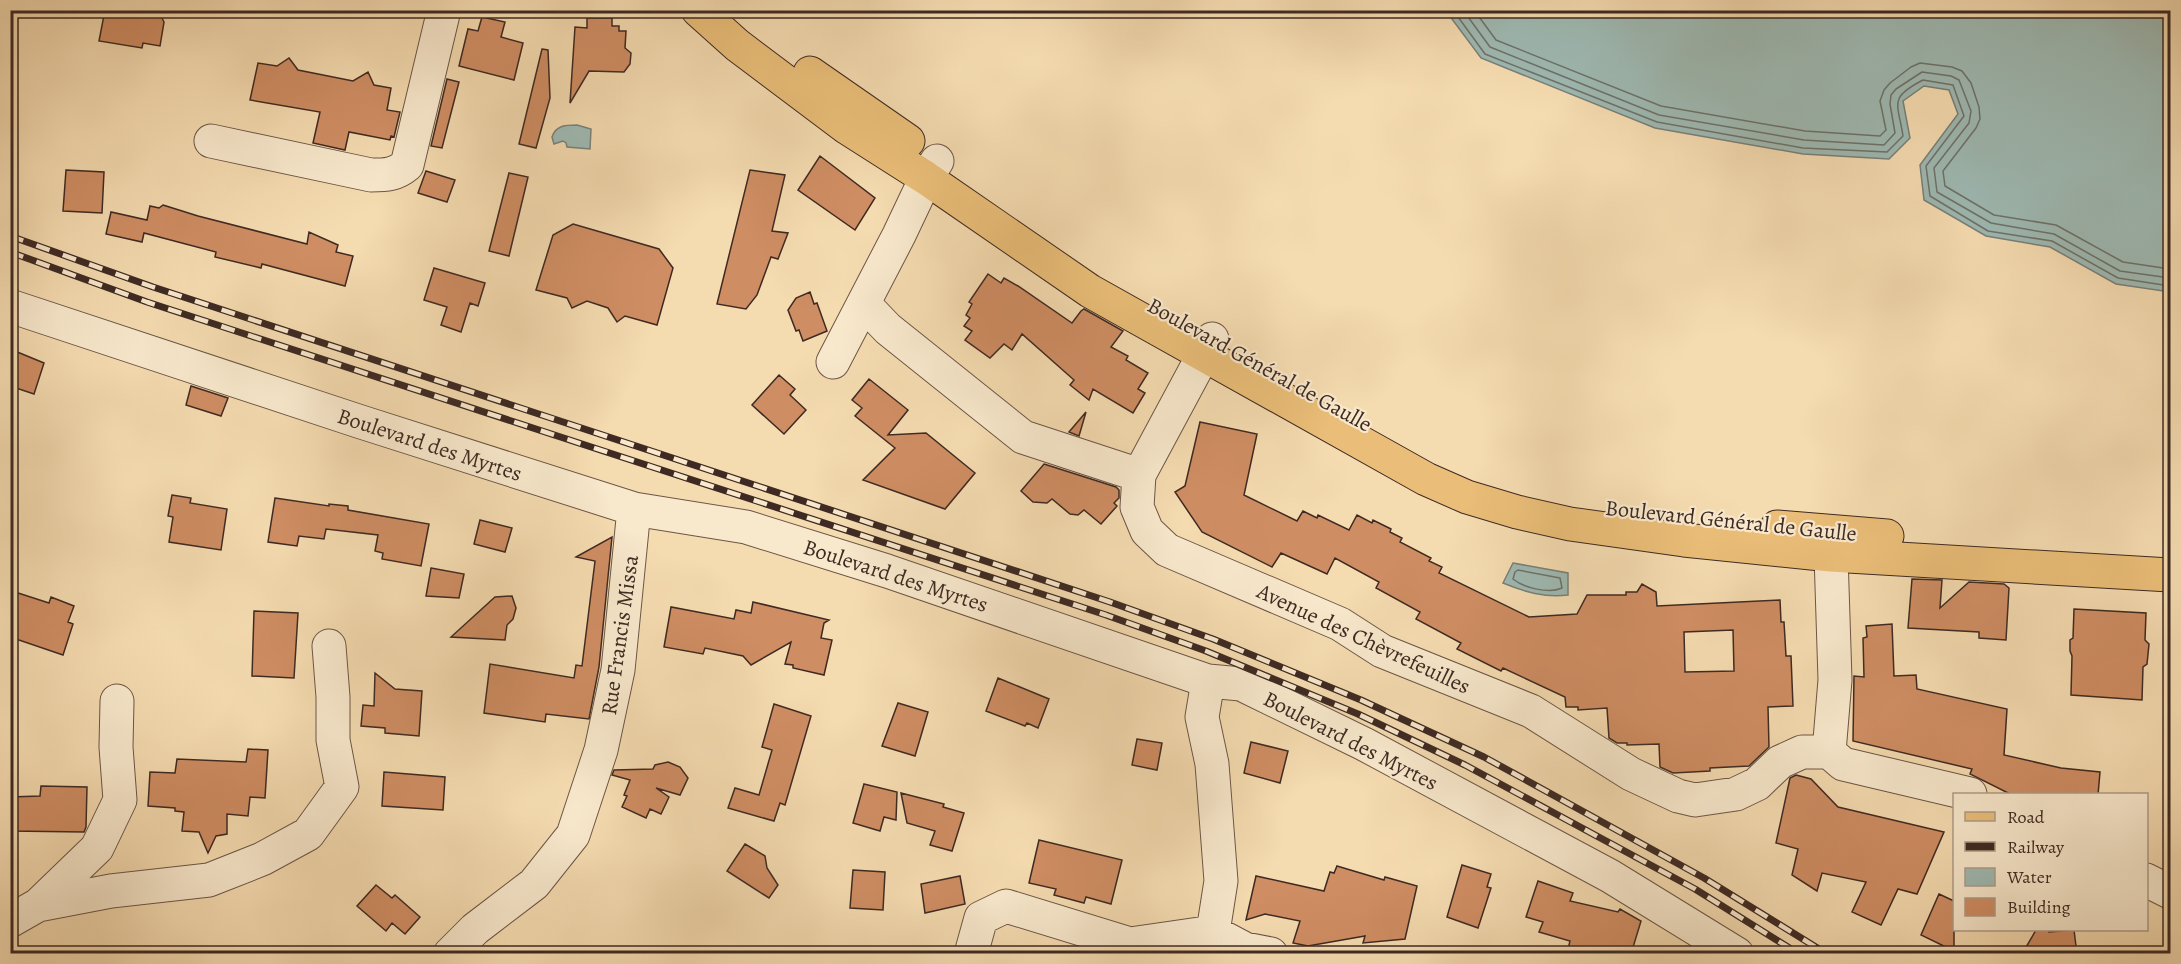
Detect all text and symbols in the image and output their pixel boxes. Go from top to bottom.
street label: Boulevard Général de Gaulle [1142,291,1377,439]
street label: Boulevard des Myrtes [334,401,526,489]
street label: Boulevard Général de Gaulle [1604,493,1858,549]
street label: Boulevard des Myrtes [800,532,992,620]
street label: Rue Francis Missa [594,552,646,717]
street label: Avenue des Chèvrefeuilles [1251,576,1475,702]
street label: Boulevard des Myrtes [1258,684,1443,798]
legend [1953,793,2148,931]
text: Road [2007,805,2045,829]
text: Railway [2007,835,2065,859]
text: Water [2006,865,2052,889]
text: Building [2007,895,2071,919]

